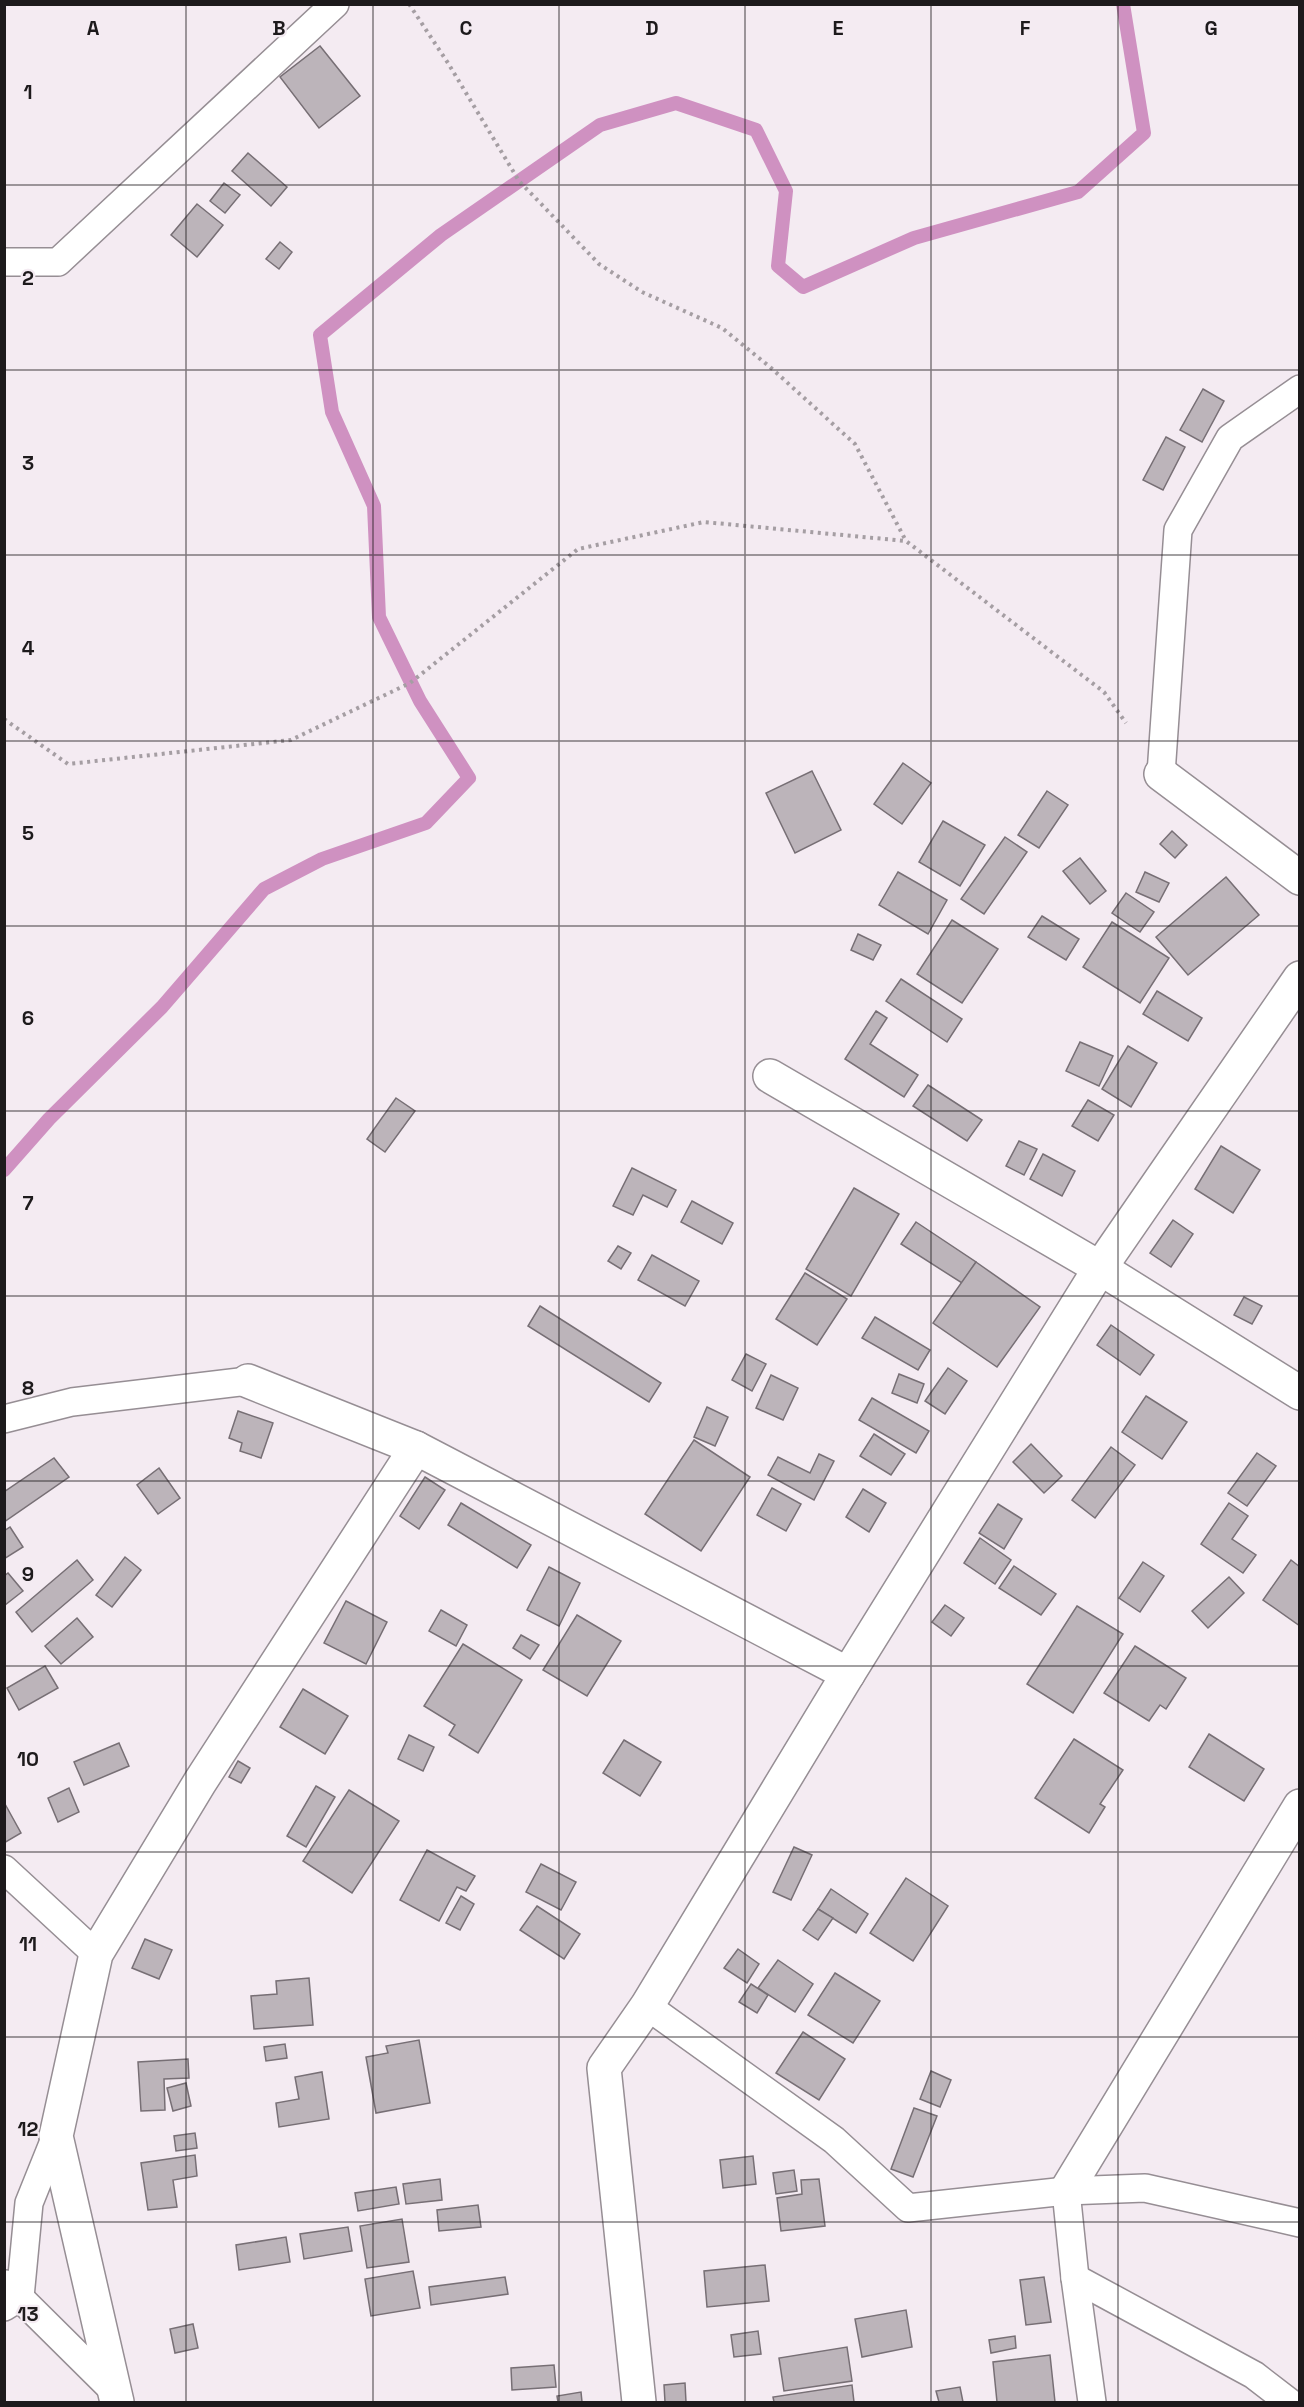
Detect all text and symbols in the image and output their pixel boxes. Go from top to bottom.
text: A [87,15,100,41]
text: B [272,15,286,41]
text: C [460,15,473,41]
text: D [645,15,659,41]
text: E [832,15,844,41]
text: F [1020,15,1031,41]
text: G [1204,15,1218,41]
text: 1 [23,79,33,105]
text: 2 [22,265,34,291]
text: 3 [22,450,34,476]
text: 4 [22,635,35,661]
text: 5 [22,820,34,846]
text: 6 [22,1005,34,1031]
text: 7 [22,1190,34,1216]
text: 8 [22,1375,34,1401]
text: 9 [22,1561,34,1587]
text: 10 [17,1746,39,1772]
text: 11 [19,1931,37,1957]
text: 12 [18,2116,39,2142]
text: 13 [17,2301,39,2327]

